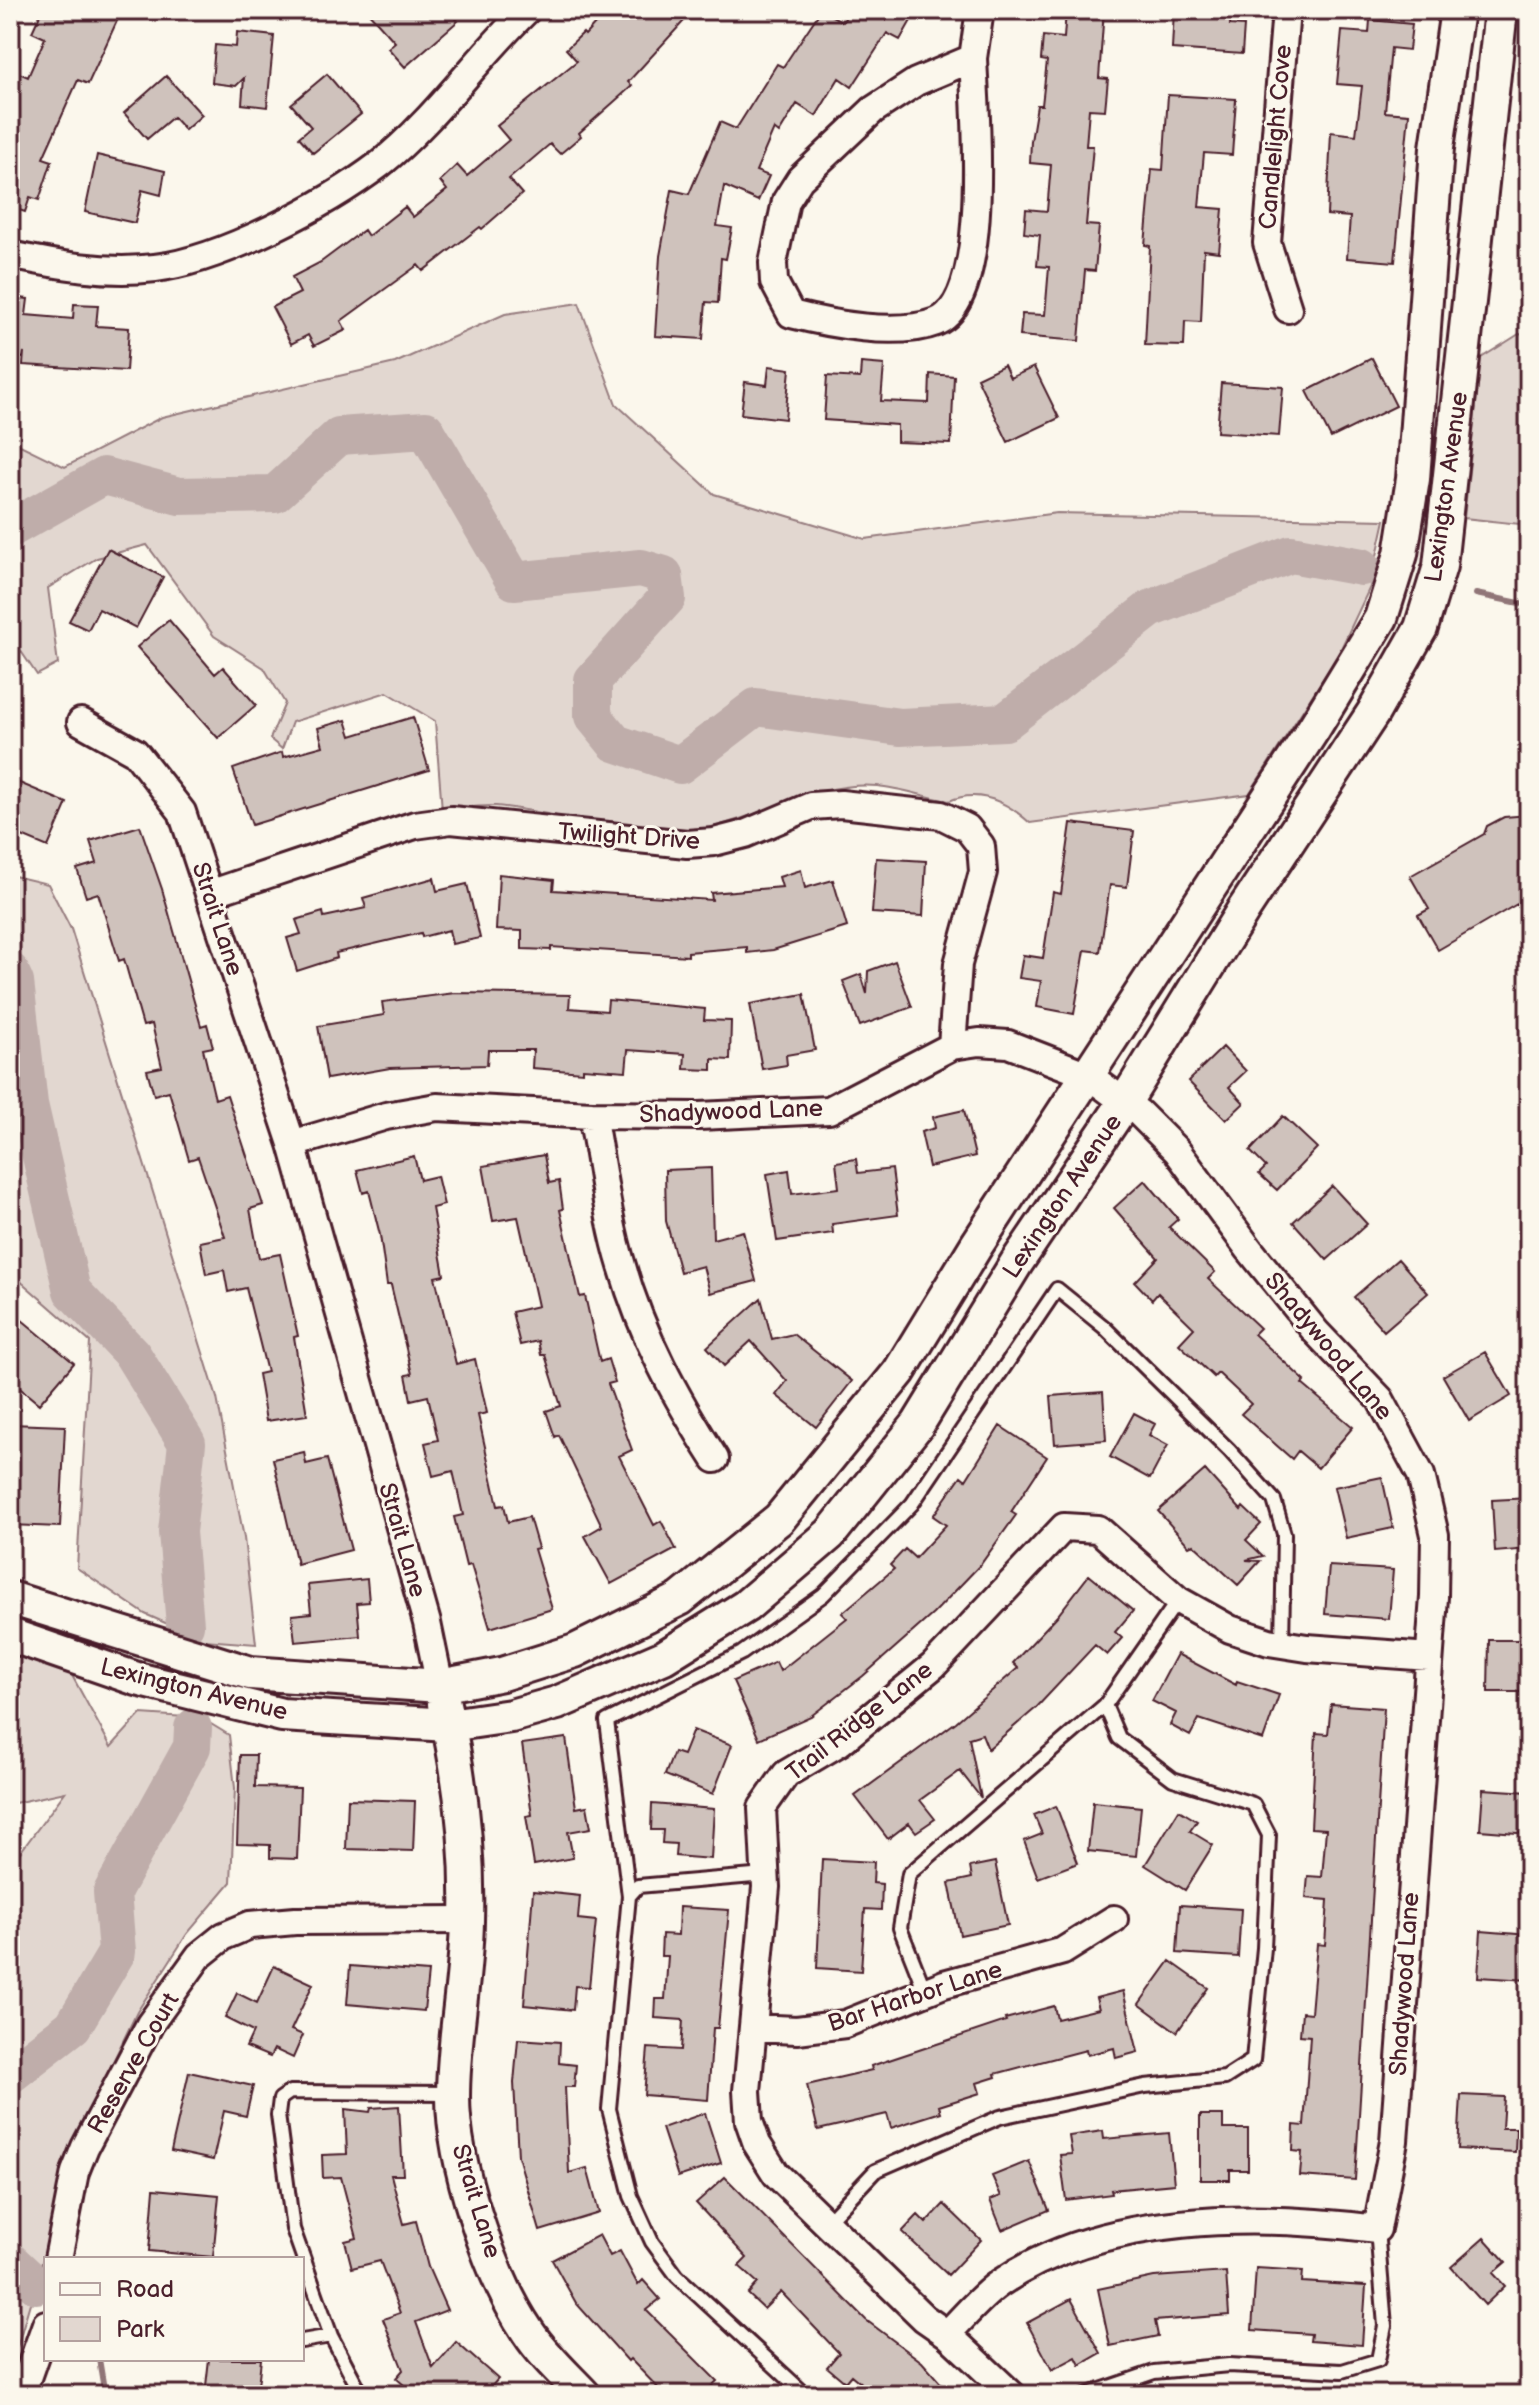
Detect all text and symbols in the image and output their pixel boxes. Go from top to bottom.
street label: Candlelight Cove [1253,43,1298,231]
street label: Lexington Avenue [1419,390,1474,584]
street label: Twilight Drive [557,817,701,856]
street label: Strait Lane [186,859,249,980]
street label: Shadywood Lane [639,1094,823,1129]
street label: Lexington Avenue [997,1109,1128,1284]
street label: Shadywood Lane [1258,1267,1399,1426]
street label: Strait Lane [372,1480,433,1601]
street label: Lexington Avenue [97,1652,291,1727]
street label: Trail Ridge Lane [780,1655,938,1788]
street label: Shadywood Lane [1384,1891,1425,2077]
street label: Bar Harbor Lane [824,1955,1006,2038]
street label: Reserve Court [81,1987,186,2139]
street label: Strait Lane [445,2141,508,2262]
legend [44,2257,304,2361]
text: Road [116,2275,174,2304]
text: Park [116,2315,164,2344]

